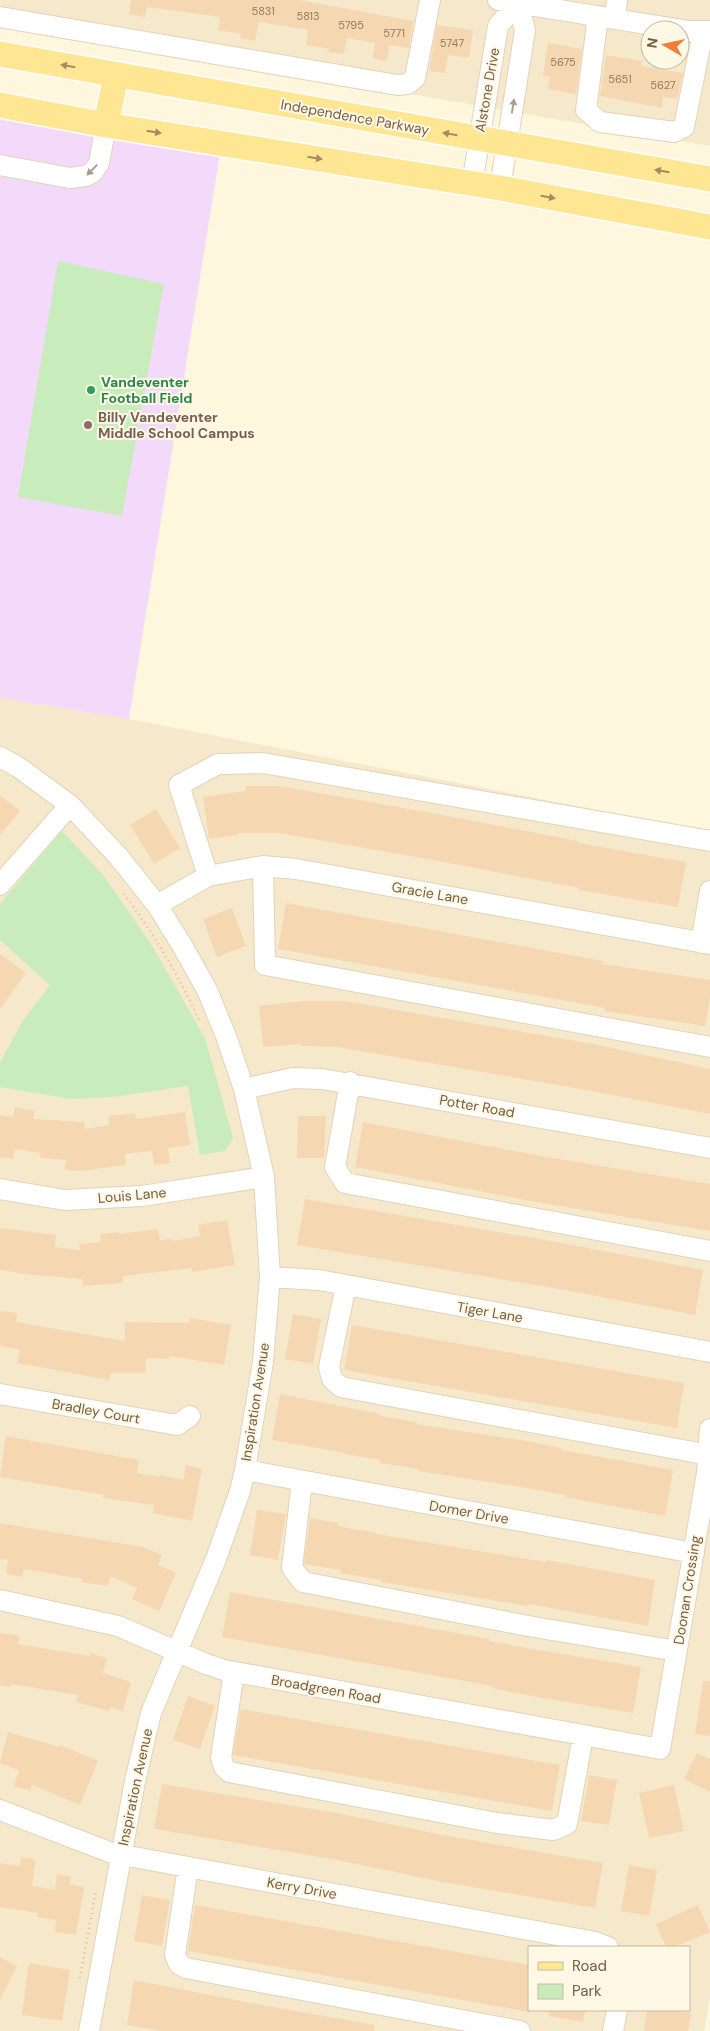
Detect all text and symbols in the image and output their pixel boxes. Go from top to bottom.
house number: 5831 [251,4,275,18]
house number: 5813 [296,9,320,23]
house number: 5795 [338,18,364,32]
north arrow [640,20,690,70]
house number: 5771 [383,26,405,40]
house number: 5747 [440,36,464,50]
text: N [642,37,662,49]
street label: Alstone Drive [471,46,503,134]
house number: 5675 [550,55,576,69]
one-way arrow [59,62,75,70]
house number: 5651 [608,72,632,86]
house number: 5627 [650,78,676,92]
street label: Independence Parkway [279,95,431,139]
one-way arrow [510,97,518,113]
one-way arrow [146,129,162,137]
one-way arrow [442,129,458,137]
one-way arrow [307,155,323,163]
one-way arrow [87,164,98,176]
one-way arrow [654,166,670,174]
one-way arrow [540,193,556,201]
place label: Vandeventer Football Field [101,373,192,407]
marker: Vandeventer Football Field [85,384,97,396]
place label: Billy Vandeventer Middle School Campus [98,408,255,442]
marker: Billy Vandeventer Middle School Campus [82,419,94,431]
street label: Gracie Lane [390,877,470,909]
street label: Potter Road [438,1091,516,1121]
street label: Louis Lane [97,1183,167,1207]
street label: Tiger Lane [456,1297,524,1327]
street label: Inspiration Avenue [237,1342,273,1462]
street label: Bradley Court [50,1394,142,1428]
street label: Domer Drive [428,1496,510,1528]
street label: Doonan Crossing [669,1534,705,1646]
street label: Broadgreen Road [270,1670,382,1708]
street label: Inspiration Avenue [114,1727,156,1847]
street label: Kerry Drive [266,1873,338,1903]
legend [528,1946,690,2011]
text: Road [572,1956,607,1976]
text: Park [572,1981,602,2001]

